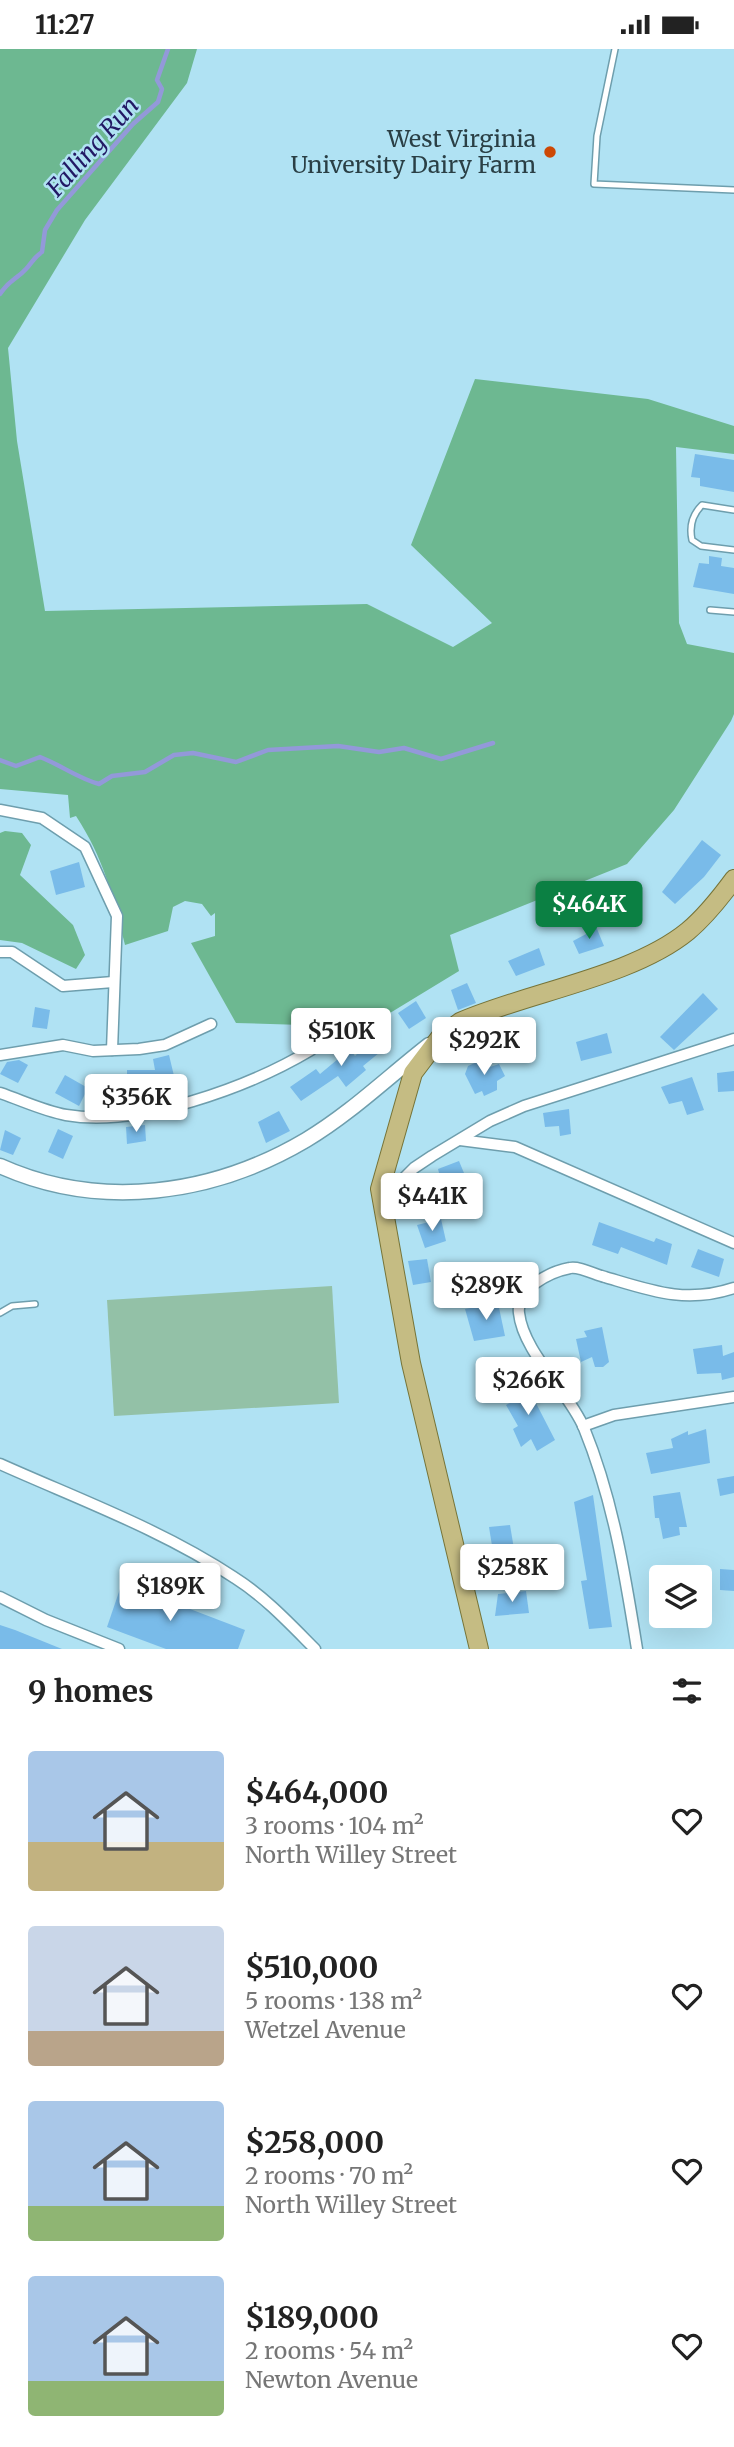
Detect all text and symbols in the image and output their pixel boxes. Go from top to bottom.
text: 11:27 [35,8,95,41]
water label: Falling Run [39,90,146,204]
place label: West Virginia University Dairy Farm [291,124,536,179]
marker: West Virginia University Dairy Farm [542,144,558,160]
pin: $464K [540,881,638,941]
text: $464K [551,889,627,918]
pin: $510K [292,1009,390,1068]
text: $510K [307,1016,375,1045]
pin: $292K [435,1017,533,1077]
text: $292K [448,1025,520,1054]
pin: $356K [87,1075,185,1134]
text: $356K [101,1082,171,1111]
pin: $441K [383,1173,481,1233]
text: $441K [397,1181,467,1210]
pin: $289K [437,1263,535,1322]
text: $289K [450,1270,522,1299]
pin: $266K [479,1357,577,1417]
text: $266K [492,1365,564,1394]
pin: $258K [463,1545,561,1604]
text: $258K [476,1552,548,1581]
pin: $189K [121,1563,219,1623]
map controls [649,1565,712,1628]
button: layers [649,1565,712,1628]
text: $189K [136,1571,204,1600]
text: 9 homes [28,1672,154,1710]
icon: filters [668,1672,706,1710]
text: $464,000 [245,1773,388,1811]
icon: home [84,1779,168,1863]
icon: heart [668,1802,706,1840]
text: 3 rooms · 104 m² [245,1811,424,1840]
text: North Willey Street [245,1840,457,1869]
text: $510,000 [245,1948,378,1986]
icon: home [84,1954,168,2038]
icon: heart [668,1977,706,2015]
text: 5 rooms · 138 m² [245,1986,422,2015]
text: Wetzel Avenue [245,2015,406,2044]
text: $258,000 [245,2123,384,2161]
icon: home [84,2129,168,2213]
icon: heart [668,2152,706,2190]
text: 2 rooms · 70 m² [245,2161,413,2190]
text: North Willey Street [245,2190,457,2219]
text: $189,000 [245,2298,379,2336]
icon: home [84,2304,168,2388]
icon: heart [668,2327,706,2365]
text: 2 rooms · 54 m² [245,2336,413,2365]
text: Newton Avenue [245,2365,418,2394]

